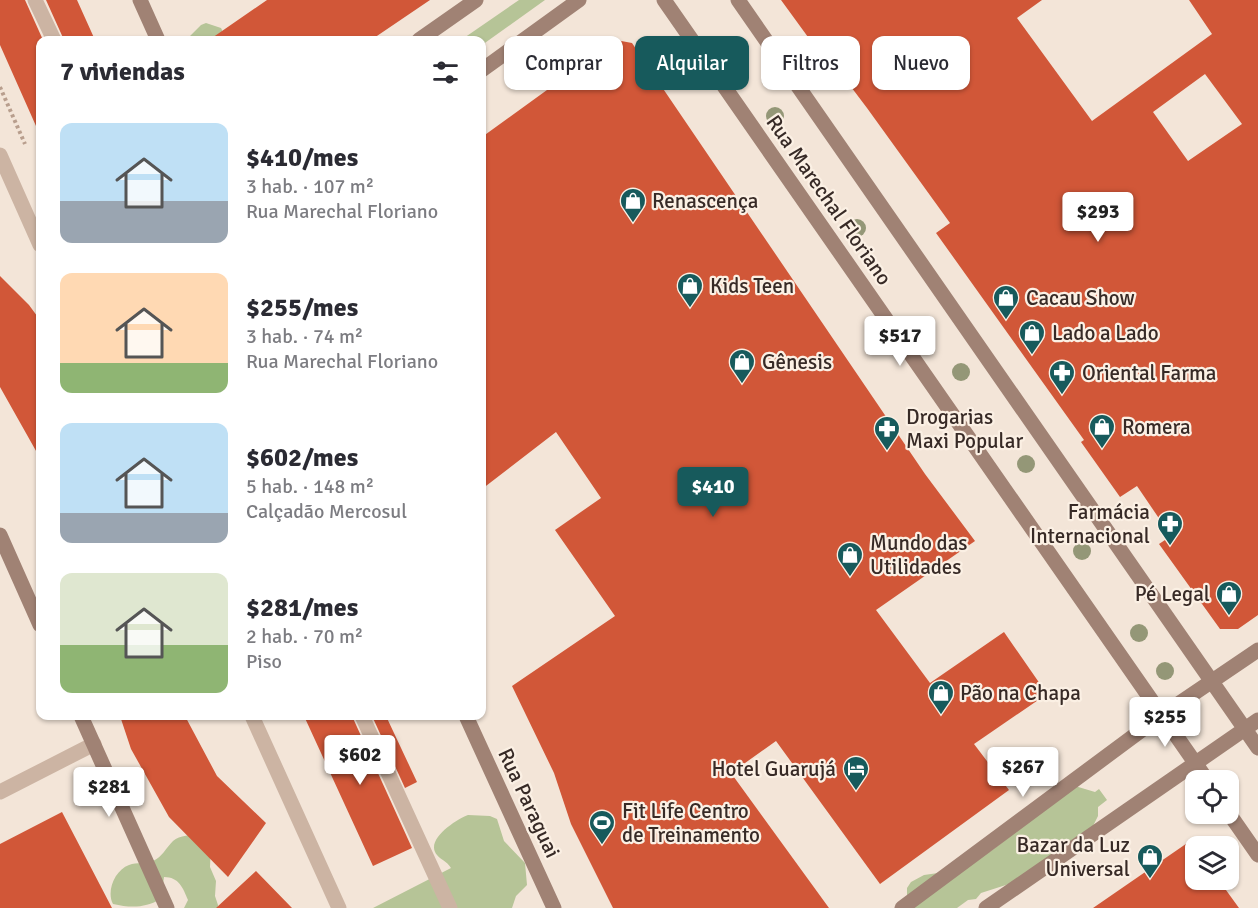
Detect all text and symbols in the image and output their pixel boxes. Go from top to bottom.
chip: Comprar [504,36,623,90]
chip: Alquilar [635,36,749,90]
chip: Filtros [761,36,860,90]
chip: Nuevo [872,36,970,90]
text: 7 viviendas [60,56,185,88]
icon: filters [429,56,462,89]
street label: Rua Marechal Floriano [760,110,898,290]
text: $410/mes [246,142,358,174]
icon: home [108,147,180,219]
text: 3 hab. · 107 m² [246,174,374,199]
shop icon: Renascença [618,186,648,224]
place label: Renascença [652,188,758,214]
pin: $293 [1062,192,1134,243]
text: Rua Marechal Floriano [246,199,438,224]
text: $293 [1076,199,1120,224]
shop icon: Kids Teen [675,271,705,309]
place label: Kids Teen [710,273,794,299]
shop icon: Cacau Show [991,283,1021,321]
place label: Cacau Show [1026,285,1135,311]
text: $255/mes [246,292,358,324]
icon: home [108,297,180,369]
pin: $517 [864,316,936,367]
shop icon: Lado a Lado [1017,318,1047,356]
place label: Lado a Lado [1052,320,1159,346]
text: $517 [878,323,922,348]
text: 3 hab. · 74 m² [246,324,363,349]
shop icon: Gênesis [727,347,757,385]
text: Rua Marechal Floriano [246,349,438,374]
place label: Gênesis [762,349,832,375]
pharmacy icon: Oriental Farma [1047,358,1077,396]
place label: Oriental Farma [1082,360,1216,386]
place label: Drogarias Maxi Popular [906,404,1023,454]
shop icon: Romera [1087,412,1117,450]
pharmacy icon: Drogarias Maxi Popular [872,414,902,452]
place label: Romera [1122,414,1191,440]
text: $602/mes [246,442,358,474]
icon: home [108,447,180,519]
pin: $410 [677,467,749,518]
text: 5 hab. · 148 m² [246,474,374,499]
text: $410 [691,474,735,499]
text: Calçadão Mercosul [246,499,407,524]
place label: Farmácia Internacional [1030,499,1150,549]
pharmacy icon: Farmácia Internacional [1155,509,1185,547]
place label: Mundo das Utilidades [870,530,968,580]
shop icon: Mundo das Utilidades [835,540,865,578]
shop icon: Pé Legal [1214,579,1244,617]
place label: Pé Legal [1135,581,1210,607]
text: $281/mes [246,592,358,624]
icon: home [108,597,180,669]
text: 2 hab. · 70 m² [246,624,363,649]
text: Piso [246,649,282,674]
shop icon: Pão na Chapa [926,678,956,716]
place label: Pão na Chapa [960,680,1081,706]
pin: $255 [1129,697,1201,748]
text: $255 [1143,704,1187,729]
pin: $602 [324,735,396,786]
text: $602 [338,742,382,767]
street label: Rua Paraguai [492,744,566,862]
pin: $267 [987,747,1059,798]
hotel icon: Hotel Guarujá [841,754,871,792]
text: $267 [1001,754,1045,779]
place label: Hotel Guarujá [711,756,836,782]
pin: $281 [73,767,145,818]
map controls [1185,770,1239,890]
button: locate [1185,770,1239,824]
text: $281 [87,774,131,799]
place label: Fit Life Centro de Treinamento [622,798,760,848]
sports icon: Fit Life Centro de Treinamento [587,808,617,846]
place label: Bazar da Luz Universal [1017,832,1130,882]
button: layers [1185,836,1239,890]
shop icon: Bazar da Luz Universal [1135,842,1165,880]

